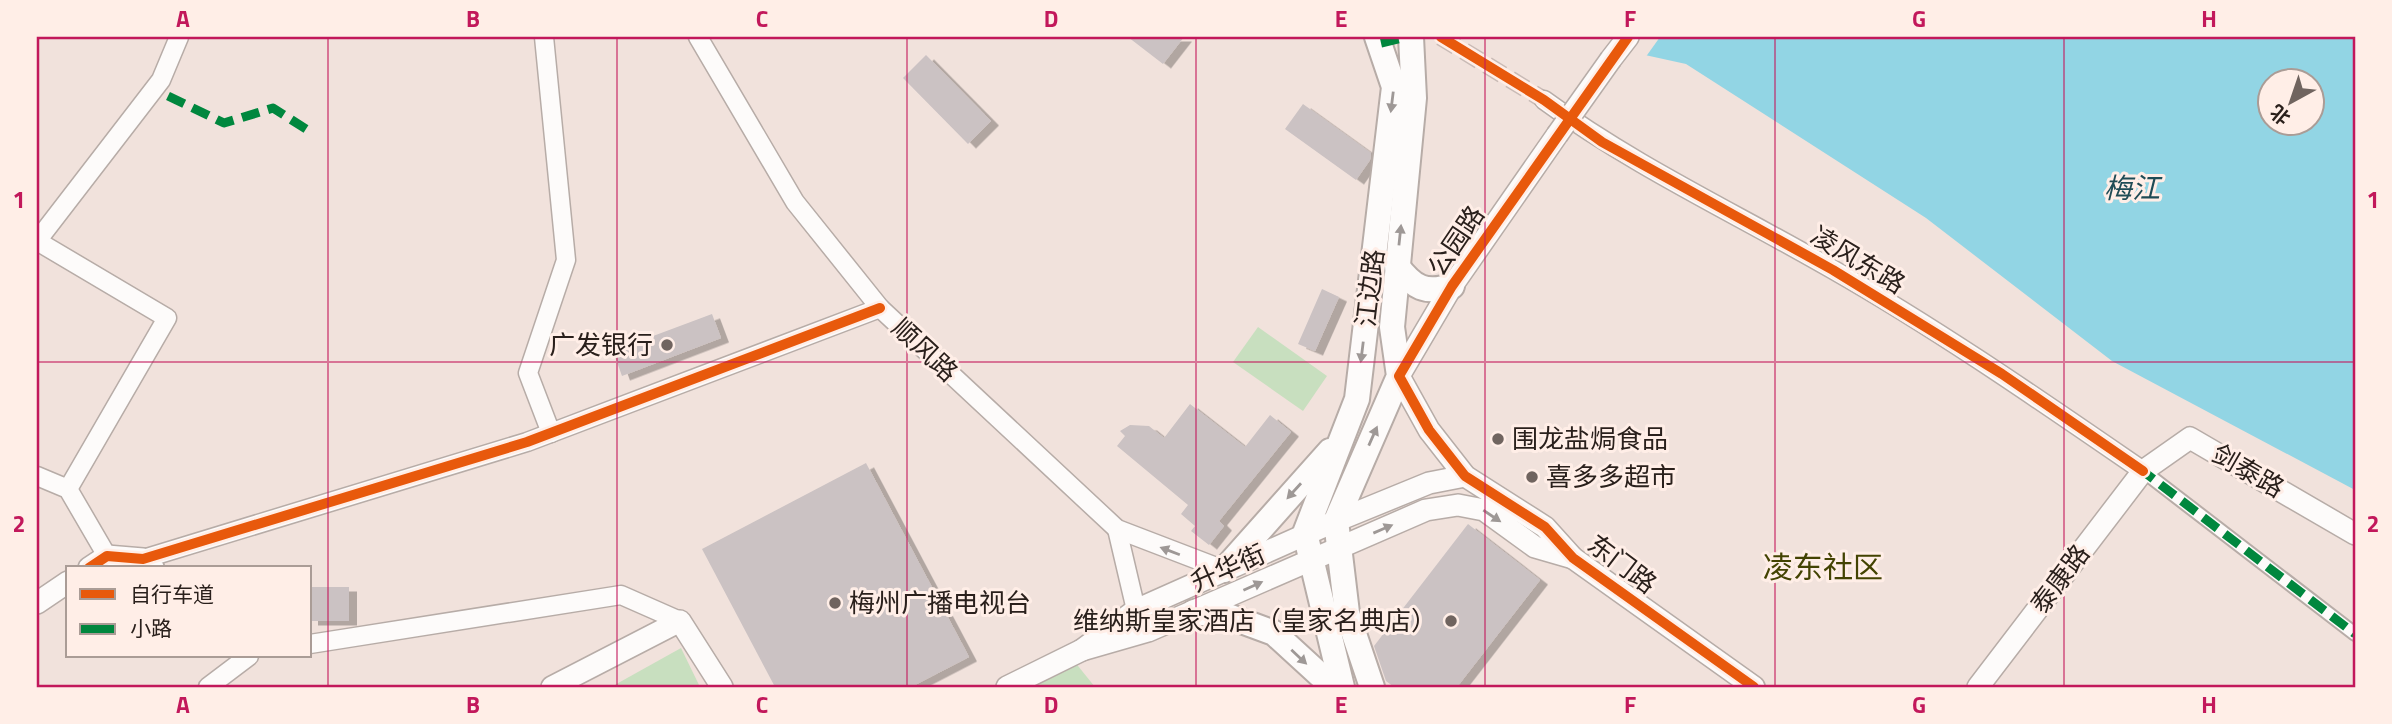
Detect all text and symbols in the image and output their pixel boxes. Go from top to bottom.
text: A [176,1,190,36]
text: B [466,1,480,36]
text: C [756,1,768,36]
text: D [1044,1,1058,36]
text: E [1335,1,1347,36]
text: F [1624,1,1636,36]
text: G [1912,1,1926,36]
text: H [2201,1,2217,36]
north arrow [2256,66,2326,136]
one-way arrow [1386,91,1397,113]
text: 北 [2263,98,2296,133]
water label: 梅江 [2104,166,2163,209]
text: 1 [13,182,25,217]
text: 1 [2367,182,2379,217]
street label: 公园路 [1418,197,1494,284]
street label: 凌风东路 [1804,216,1913,303]
one-way arrow [1395,224,1406,246]
street label: 江边路 [1345,247,1394,329]
street label: 顺风路 [884,309,967,390]
place label: 广发银行 [549,325,653,364]
marker: 广发银行 [659,337,675,353]
one-way arrow [1357,341,1368,363]
place label: 围龙盐焗食品 [1512,419,1668,458]
one-way arrow [1367,426,1379,446]
marker: 围龙盐焗食品 [1490,431,1506,447]
street label: 剑泰路 [2205,434,2292,507]
place label: 喜多多超市 [1546,457,1676,496]
marker: 喜多多超市 [1524,469,1540,485]
one-way arrow [1287,482,1303,499]
text: 2 [13,506,25,541]
text: 2 [2367,506,2379,541]
one-way arrow [1483,509,1501,523]
one-way arrow [1373,523,1393,535]
street label: 东门路 [1579,525,1665,603]
street label: 升华街 [1184,534,1271,601]
street label: 泰康路 [2021,536,2099,622]
district label: 凌东社区 [1763,544,1883,590]
one-way arrow [1160,545,1181,556]
legend [66,566,312,658]
text: 自行车道 [130,578,214,610]
one-way arrow [1243,580,1263,592]
place label: 梅州广播电视台 [849,583,1031,622]
marker: 梅州广播电视台 [827,595,843,611]
place label: 维纳斯皇家酒店（皇家名典店） [1073,601,1437,640]
text: 小路 [130,612,172,644]
marker: 维纳斯皇家酒店（皇家名典店） [1443,613,1459,629]
one-way arrow [1290,648,1307,664]
text: A [176,687,190,722]
text: B [466,687,480,722]
text: C [756,687,768,722]
text: D [1044,687,1058,722]
text: E [1335,687,1347,722]
text: F [1624,687,1636,722]
text: G [1912,687,1926,722]
text: H [2201,687,2217,722]

